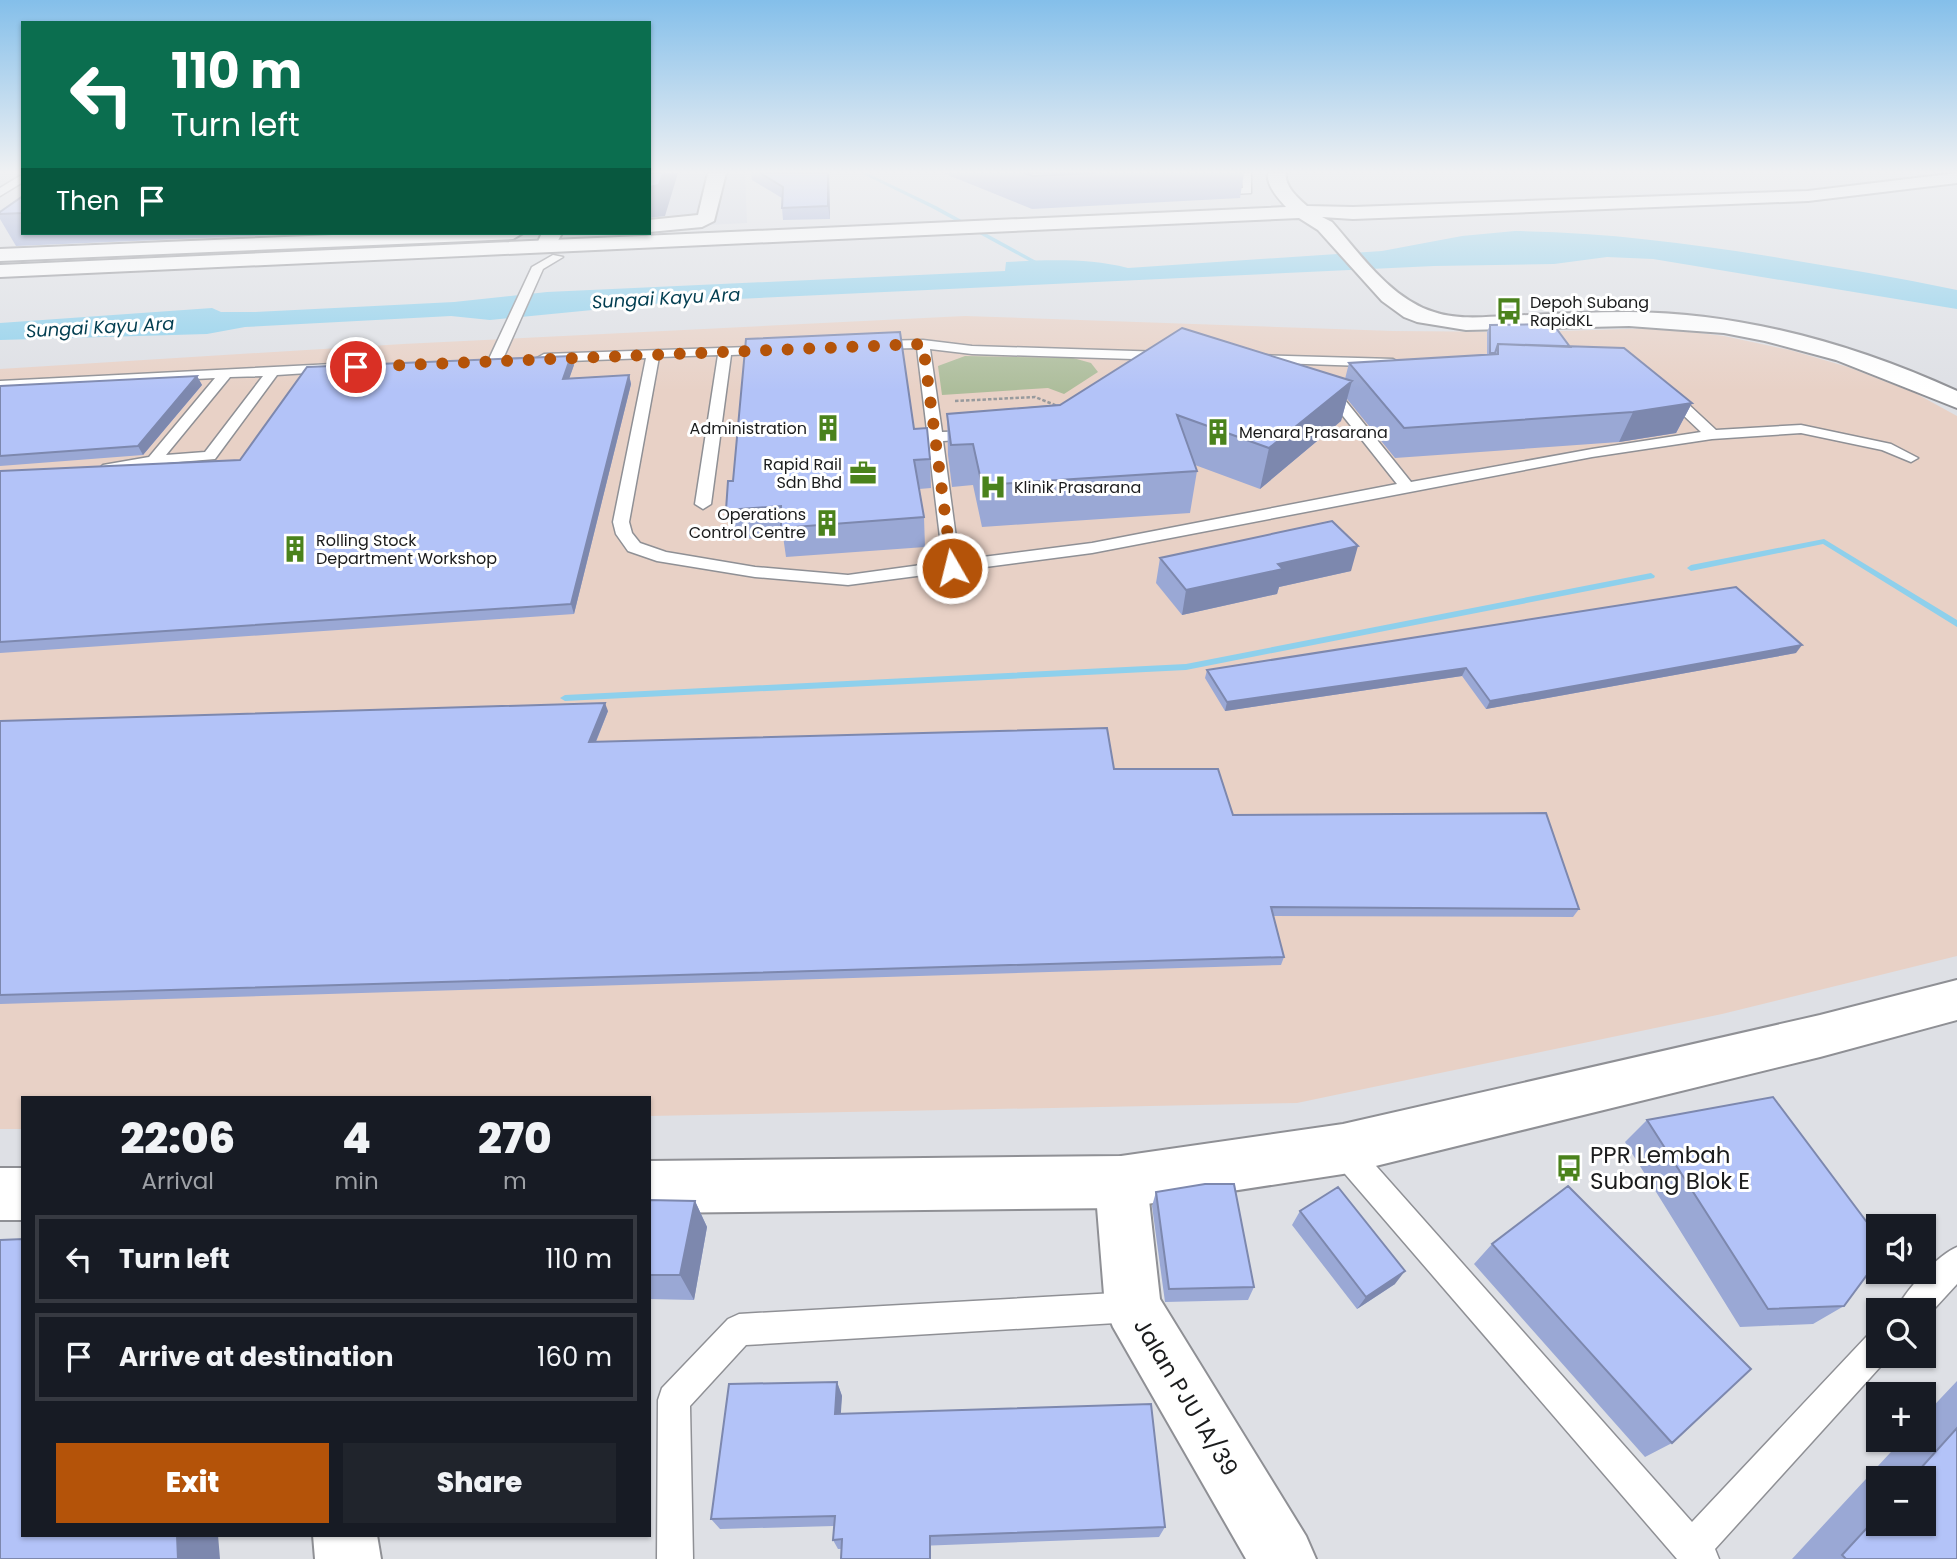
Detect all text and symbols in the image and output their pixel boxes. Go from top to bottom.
text: 110 m [171,37,302,105]
icon: left [56,49,147,140]
text: Turn left [171,102,300,147]
icon: arrive [133,182,171,220]
text: Then [56,183,119,219]
water label: Sungai Kayu Ara [591,282,741,314]
place label: Depoh Subang RapidKL [1530,291,1649,332]
bus stop icon: Depoh Subang RapidKL [1494,296,1524,326]
water label: Sungai Kayu Ara [25,311,175,343]
pin [326,337,386,397]
icon: arrive [337,348,375,386]
building icon: Administration [813,413,843,443]
place label: Administration [690,417,807,440]
building icon: Menara Prasarana [1203,417,1233,447]
place label: Menara Prasarana [1239,421,1388,444]
place label: Rapid Rail Sdn Bhd [763,453,842,494]
office icon: Rapid Rail Sdn Bhd [848,458,878,488]
hospital icon: Klinik Prasarana [978,472,1008,502]
place label: Klinik Prasarana [1014,476,1141,499]
place label: Operations Control Centre [689,503,806,544]
building icon: Operations Control Centre [812,508,842,538]
place label: Rolling Stock Department Workshop [316,529,497,570]
position arrow [915,531,989,605]
building icon: Rolling Stock Department Workshop [280,534,310,564]
text: 22:06 [120,1109,235,1168]
text: 4 [342,1109,371,1168]
text: 270 [478,1109,552,1168]
place label: PPR Lembah Subang Blok E [1590,1139,1750,1197]
bus stop icon: PPR Lembah Subang Blok E [1554,1153,1584,1183]
text: Arrival [142,1165,214,1197]
text: min [335,1165,379,1197]
text: m [503,1165,527,1197]
map controls [1866,1214,1936,1536]
button: sound [1866,1214,1936,1284]
icon: left [60,1240,98,1278]
text: Turn left [119,1241,230,1277]
text: 110 m [545,1241,612,1277]
button: search [1866,1298,1936,1368]
street label: Jalan PJU 1A/39 [1126,1312,1246,1482]
icon: arrive [60,1338,98,1376]
text: Arrive at destination [119,1339,394,1375]
text: 160 m [537,1339,612,1375]
button: + [1866,1382,1936,1452]
button: Exit [56,1443,329,1523]
button: Share [343,1443,616,1523]
button: − [1866,1466,1936,1536]

